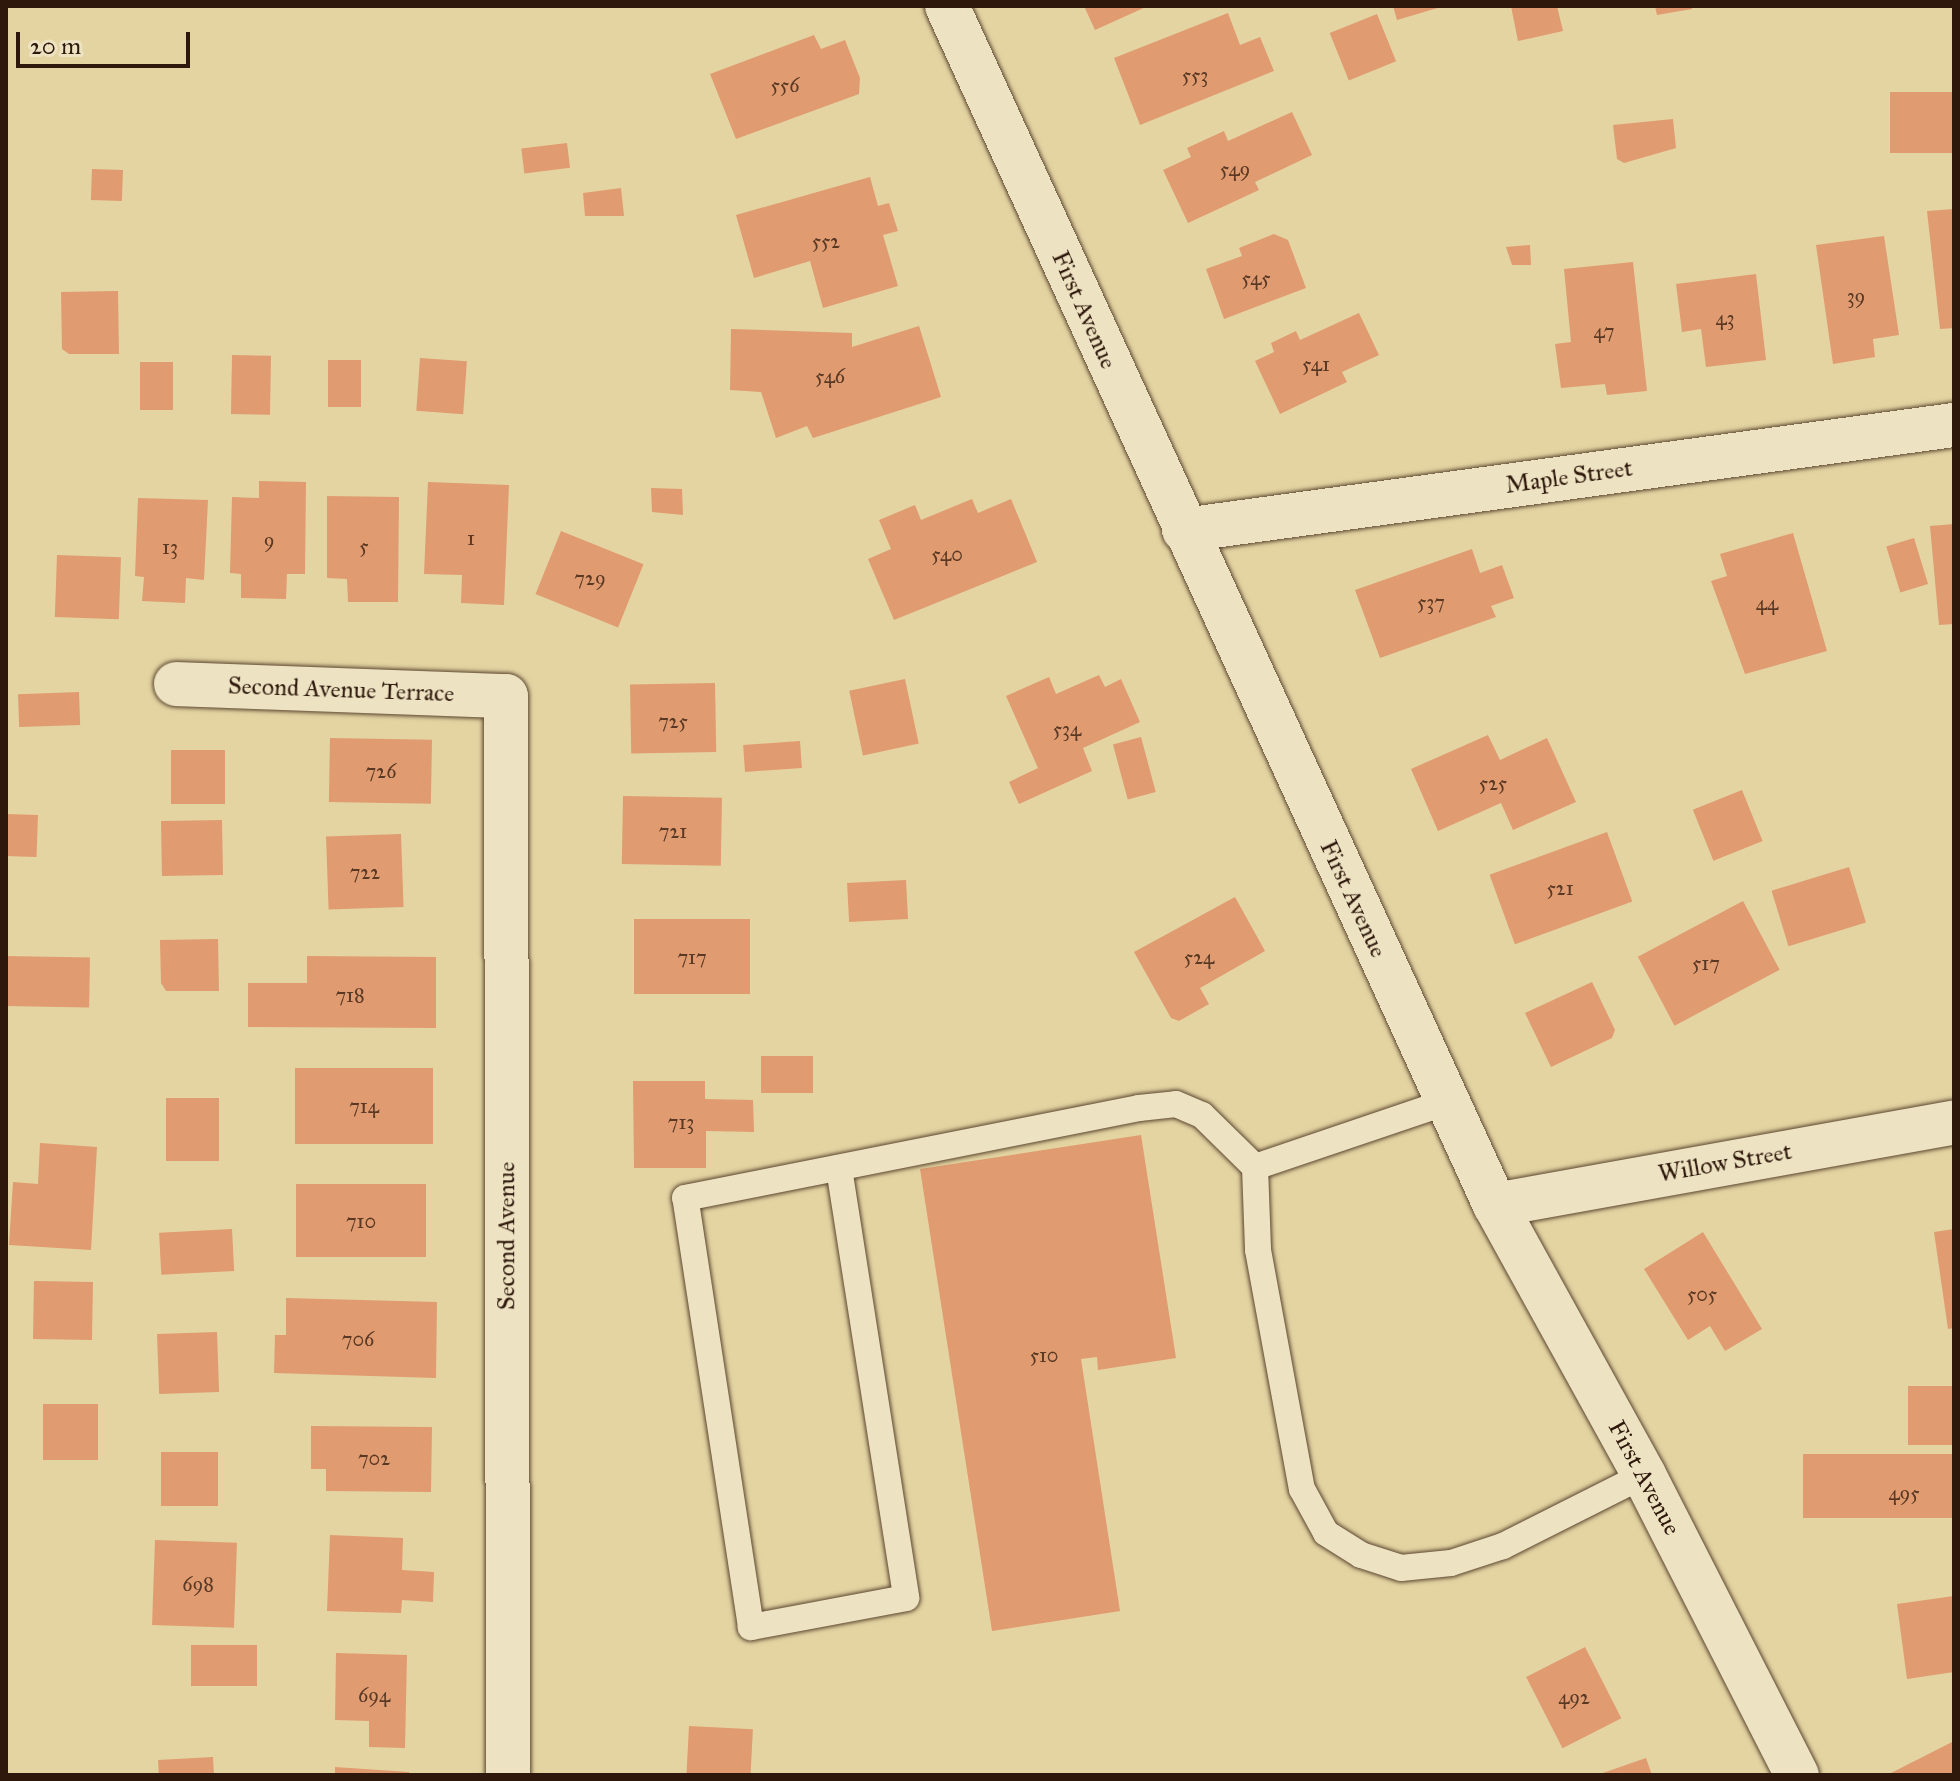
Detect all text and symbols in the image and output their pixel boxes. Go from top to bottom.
scale bar [20,16,194,66]
text: 20 m [30,31,81,61]
house number: 553 [1182,63,1208,87]
house number: 556 [771,73,799,97]
house number: 549 [1220,157,1250,181]
house number: 552 [812,229,840,253]
street label: First Avenue [1045,247,1123,373]
house number: 545 [1241,266,1271,290]
house number: 39 [1847,284,1865,308]
house number: 43 [1715,306,1735,330]
house number: 47 [1594,319,1614,343]
house number: 541 [1302,352,1330,376]
house number: 546 [815,364,845,388]
street label: Maple Street [1504,454,1634,500]
house number: 1 [467,526,475,550]
house number: 9 [264,528,274,552]
house number: 5 [359,534,369,558]
house number: 13 [162,535,178,559]
house number: 540 [931,542,963,566]
house number: 729 [574,566,606,590]
house number: 537 [1417,590,1445,614]
house number: 44 [1756,591,1778,615]
street label: Second Avenue Terrace [227,672,455,708]
house number: 725 [658,709,688,733]
house number: 534 [1053,717,1081,741]
house number: 726 [366,759,396,783]
house number: 525 [1479,771,1507,795]
house number: 721 [659,819,687,843]
street label: First Avenue [1313,836,1393,962]
house number: 722 [350,860,380,884]
house number: 521 [1546,876,1574,900]
house number: 717 [677,945,707,969]
house number: 524 [1184,945,1214,969]
house number: 517 [1692,951,1720,975]
house number: 718 [335,983,365,1007]
house number: 714 [349,1094,379,1118]
house number: 713 [668,1110,694,1134]
street label: Willow Street [1656,1137,1794,1189]
street label: Second Avenue [493,1162,521,1310]
house number: 710 [346,1209,376,1233]
house number: 505 [1687,1282,1717,1306]
house number: 706 [342,1327,374,1351]
house number: 510 [1030,1343,1058,1367]
street label: First Avenue [1602,1416,1686,1540]
house number: 702 [358,1446,390,1470]
house number: 495 [1888,1481,1920,1505]
house number: 698 [182,1572,214,1596]
house number: 694 [358,1683,390,1707]
house number: 492 [1558,1685,1590,1709]

